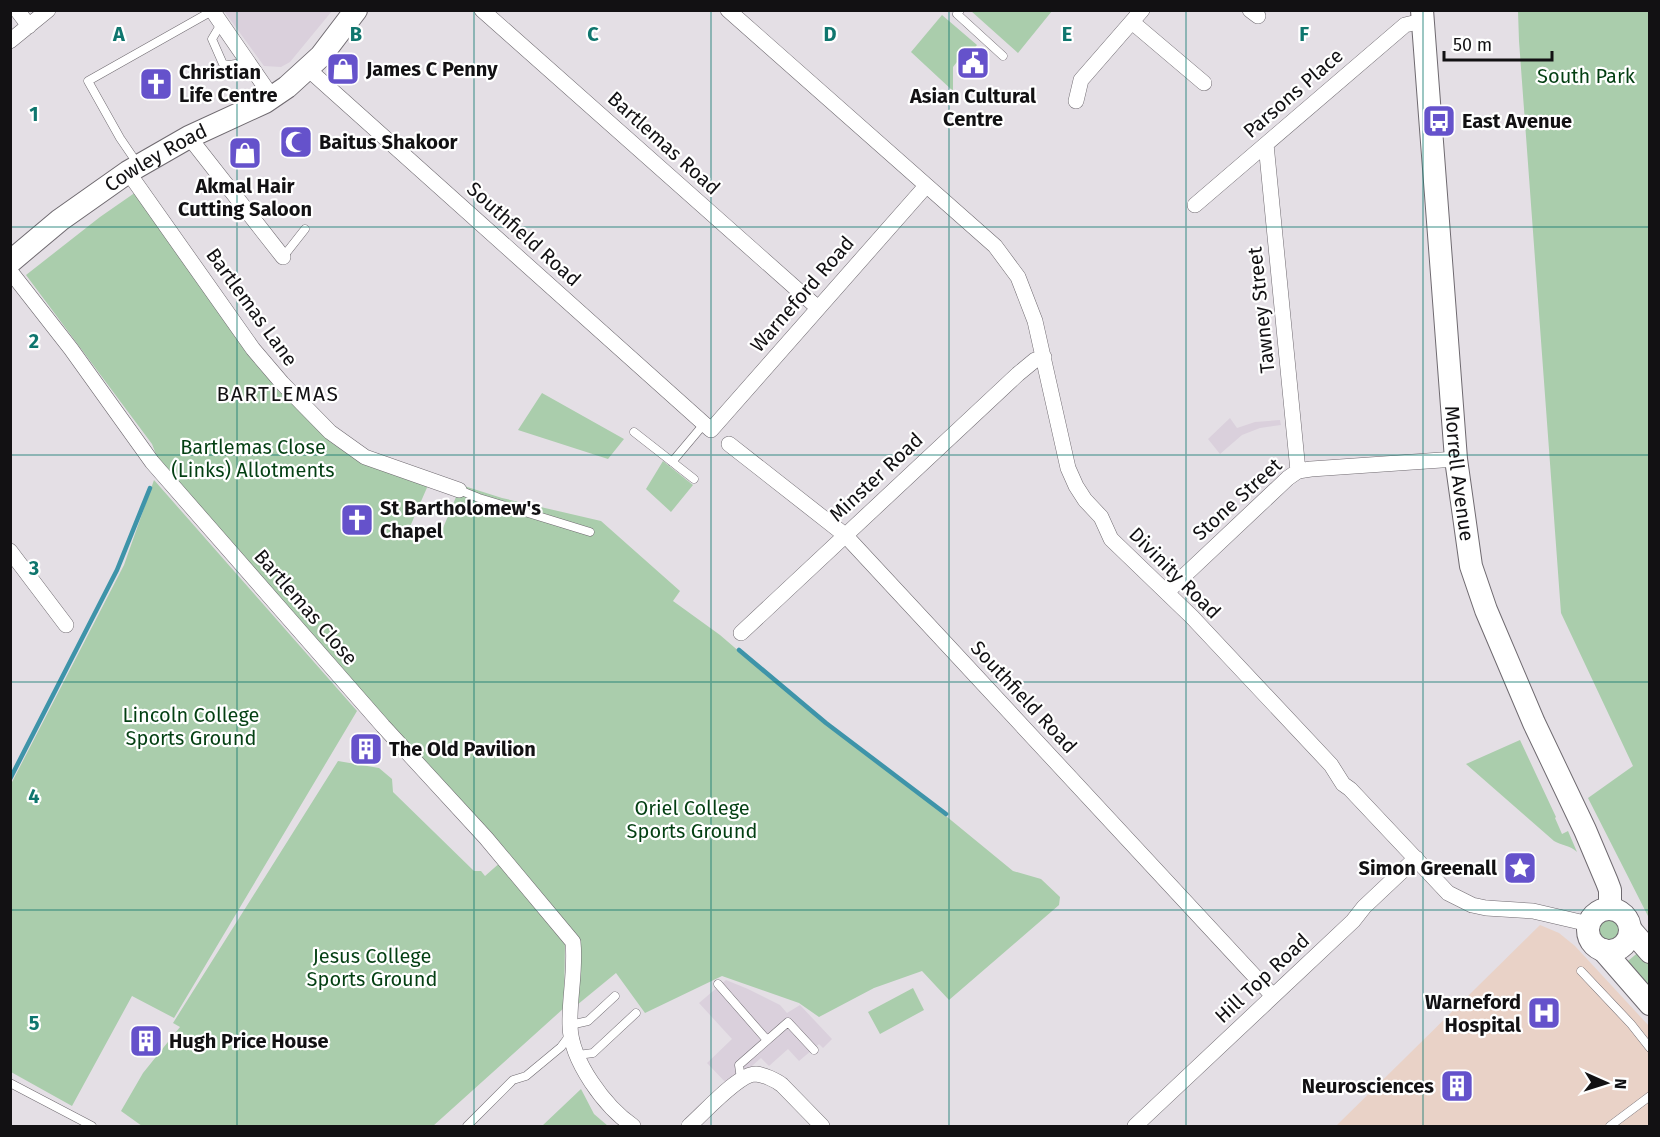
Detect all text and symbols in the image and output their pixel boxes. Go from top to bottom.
text: A [112,22,126,46]
text: B [350,22,362,46]
text: C [587,22,599,46]
text: D [823,22,837,46]
text: E [1062,22,1072,46]
text: F [1299,22,1309,46]
scale bar [1444,24,1552,62]
text: 50 m [1453,34,1492,56]
street label: Parsons Place [1238,43,1348,143]
public building icon: Asian Cultural Centre [955,45,991,81]
shop icon: James C Penny [325,51,361,87]
place label: James C Penny [365,57,498,81]
place label: Christian Life Centre [179,60,277,107]
park label: South Park [1537,64,1636,88]
church icon: Christian Life Centre [138,66,174,102]
place label: Asian Cultural Centre [909,84,1036,131]
street label: Bartlemas Road [603,86,725,200]
text: 1 [29,102,39,126]
bus stop icon: East Avenue [1421,103,1457,139]
place label: East Avenue [1462,109,1572,133]
street label: Cowley Road [100,118,211,197]
mosque icon: Baitus Shakoor [278,124,314,160]
place label: Baitus Shakoor [319,130,459,154]
shop icon: Akmal Hair Cutting Saloon [227,135,263,171]
place label: Akmal Hair Cutting Saloon [178,174,312,221]
street label: Southfield Road [462,177,586,291]
street label: Warneford Road [745,231,859,357]
street label: Bartlemas Lane [201,243,303,371]
street label: Tawney Street [1242,245,1280,374]
text: 2 [29,329,39,353]
district label: BARTLEMAS [217,381,339,407]
street label: Morrell Avenue [1440,405,1479,543]
street label: Minster Road [824,428,928,526]
park label: Bartlemas Close (Links) Allotments [171,435,335,482]
street label: Stone Street [1187,452,1287,545]
place label: St Bartholomew's Chapel [380,496,541,543]
church icon: St Bartholomew's Chapel [339,502,375,538]
street label: Divinity Road [1124,522,1226,624]
street label: Bartlemas Close [249,544,363,670]
text: 3 [28,556,39,580]
street label: Southfield Road [966,636,1082,758]
park label: Lincoln College Sports Ground [122,703,260,750]
building icon: The Old Pavilion [348,731,384,767]
place label: The Old Pavilion [389,737,536,761]
text: 4 [28,784,40,808]
park label: Oriel College Sports Ground [627,796,757,843]
place icon: Simon Greenall [1502,850,1538,886]
place label: Simon Greenall [1358,856,1497,880]
street label: Hill Top Road [1210,928,1314,1028]
park label: Jesus College Sports Ground [307,944,437,991]
place label: Warneford Hospital [1425,990,1521,1037]
hospital icon: Warneford Hospital [1526,995,1562,1031]
text: 5 [29,1011,40,1035]
building icon: Hugh Price House [128,1023,164,1059]
place label: Hugh Price House [169,1029,328,1053]
north arrow [1576,1053,1636,1113]
building icon: Neurosciences [1439,1068,1475,1104]
place label: Neurosciences [1302,1074,1434,1098]
text: N [1611,1078,1630,1090]

